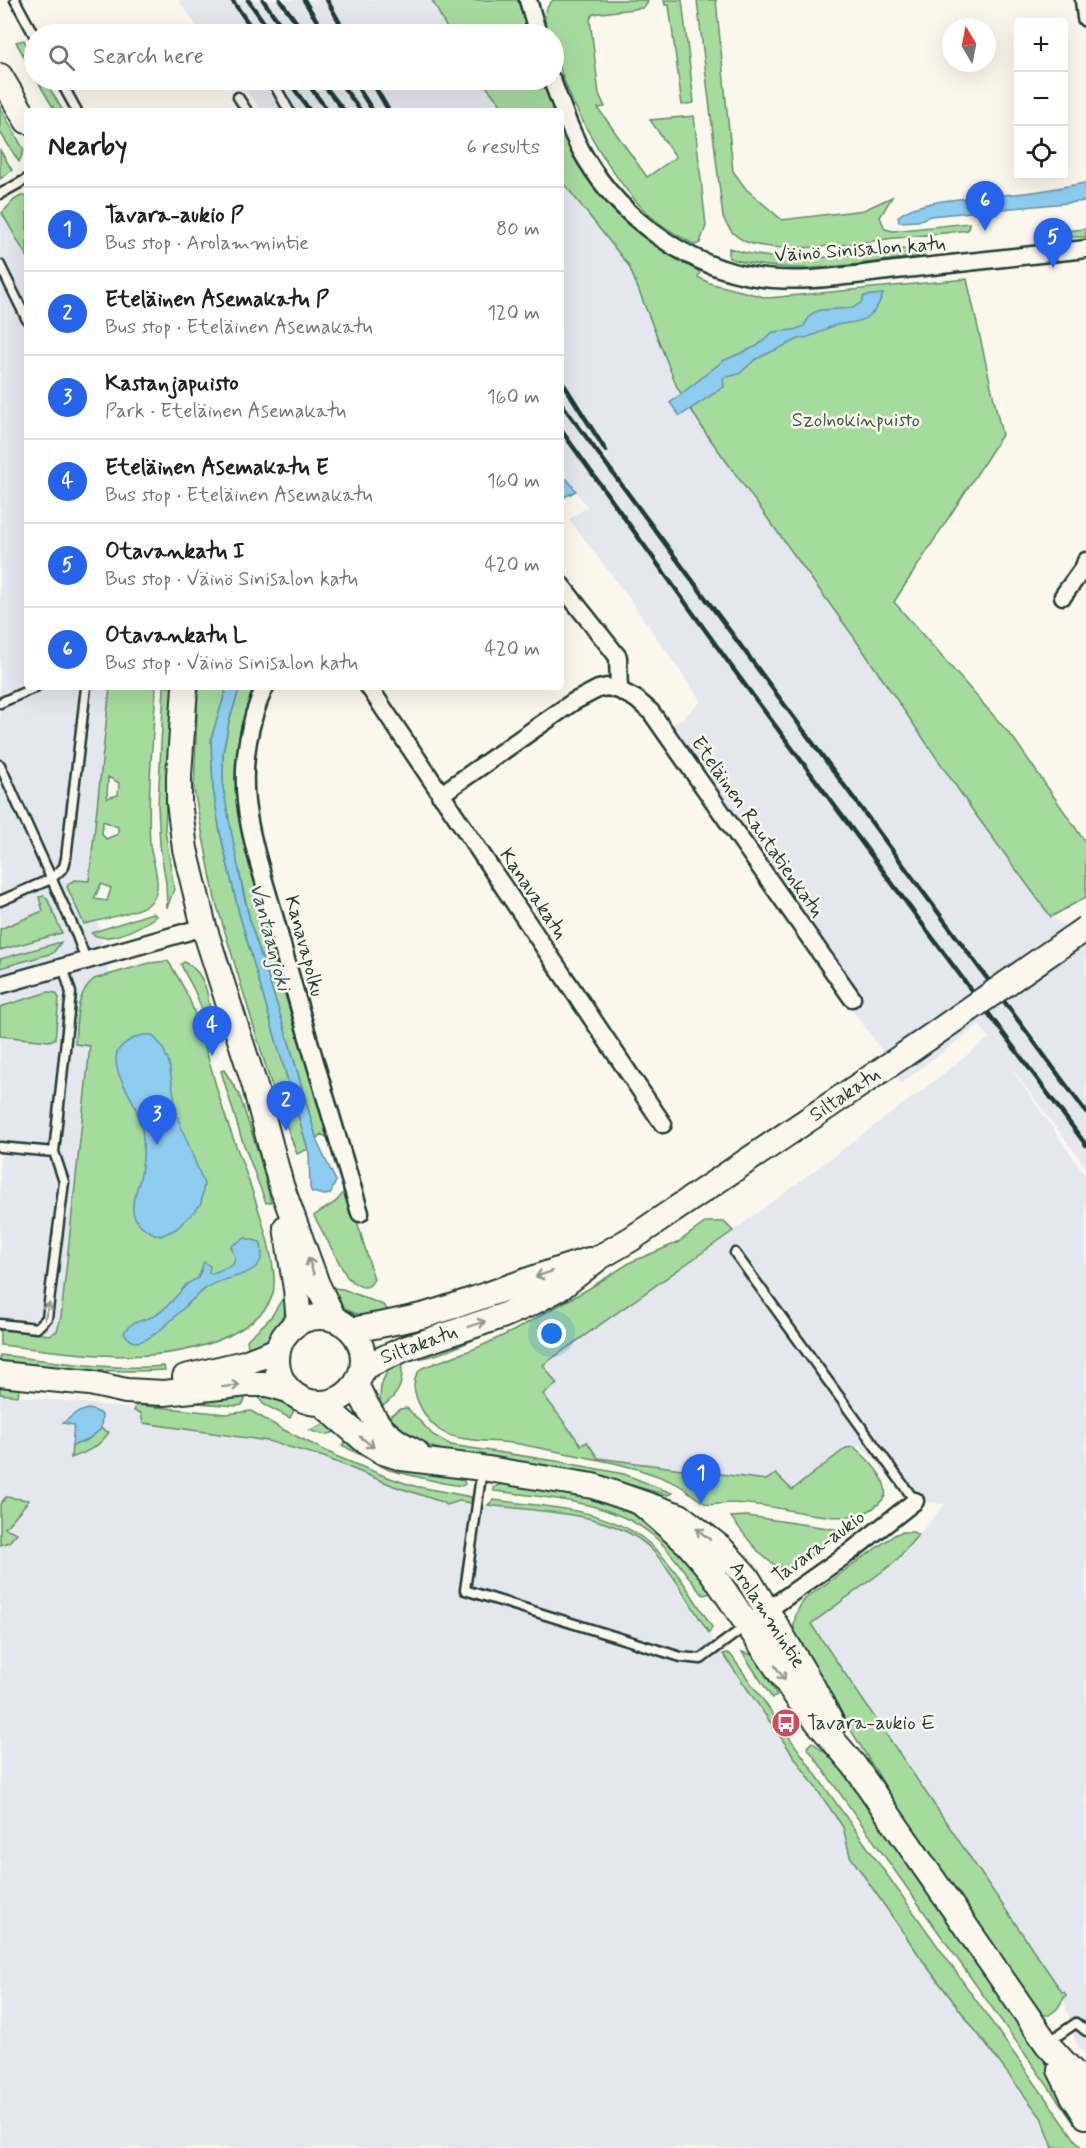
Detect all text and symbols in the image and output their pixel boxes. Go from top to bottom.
north arrow [942,18,996,72]
map controls [1014,18,1068,180]
button: + [1014,18,1068,72]
search box [24,24,564,90]
icon: search [45,41,78,74]
text: Search here [93,43,204,71]
button: − [1014,72,1068,126]
button: locate [1014,126,1068,180]
text: Nearby [48,130,127,164]
text: 6 results [467,134,540,161]
pin: 6 [966,182,1004,231]
text: Tavara-aukio P [105,202,244,230]
text: 1 [63,216,72,243]
text: 80 m [496,216,540,243]
pin: 5 [1034,218,1072,268]
text: Bus stop · Arolammintie [105,230,309,257]
street label: Väinö Sinisalon katu [774,231,946,269]
text: Eteläinen Asemakatu P [105,286,329,314]
text: 2 [63,300,72,327]
text: 120 m [487,300,540,327]
text: Bus stop · Eteläinen Asemakatu [105,314,373,341]
text: Kastanjapuisto [105,370,239,398]
text: 3 [63,384,72,411]
text: 160 m [487,384,540,411]
text: Park · Eteläinen Asemakatu [105,398,346,425]
park label: Szolnokinpuisto [792,407,920,434]
text: Eteläinen Asemakatu E [105,454,328,482]
text: 4 [62,468,73,495]
text: 160 m [487,468,540,495]
text: Bus stop · Eteläinen Asemakatu [105,482,373,509]
text: Otavankatu I [105,538,245,566]
text: 5 [62,552,74,579]
text: 420 m [484,552,540,579]
text: Bus stop · Väinö Sinisalon katu [105,566,358,593]
text: Otavankatu L [105,622,247,650]
text: 6 [62,636,73,663]
text: 420 m [484,636,540,663]
text: Bus stop · Väinö Sinisalon katu [105,650,358,677]
street label: Eteläinen Rautatienkatu [684,731,830,923]
street label: Kanavakatu [493,843,573,945]
water label: Vantaanjoki [242,880,298,996]
street label: Kanavapolku [278,892,330,1000]
pin: 4 [192,1006,232,1056]
street label: Siltakatu [804,1061,886,1129]
pin: 2 [266,1082,306,1131]
pin: 3 [138,1096,176,1145]
one-way arrow [304,1257,315,1276]
one-way arrow [535,1270,554,1281]
one-way arrow [42,1302,54,1321]
one-way arrow [467,1318,486,1329]
street label: Siltakatu [377,1319,461,1371]
your location [537,1319,566,1348]
one-way arrow [221,1380,240,1391]
one-way arrow [358,1435,374,1448]
pin: 1 [682,1454,720,1504]
street label: Tavara-aukio [767,1504,871,1590]
one-way arrow [695,1527,711,1540]
street label: Arolammintie [722,1556,812,1674]
one-way arrow [774,1664,786,1680]
bus stop icon: Tavara-aukio E [770,1707,802,1739]
place label: Tavara-aukio E [807,1710,935,1737]

